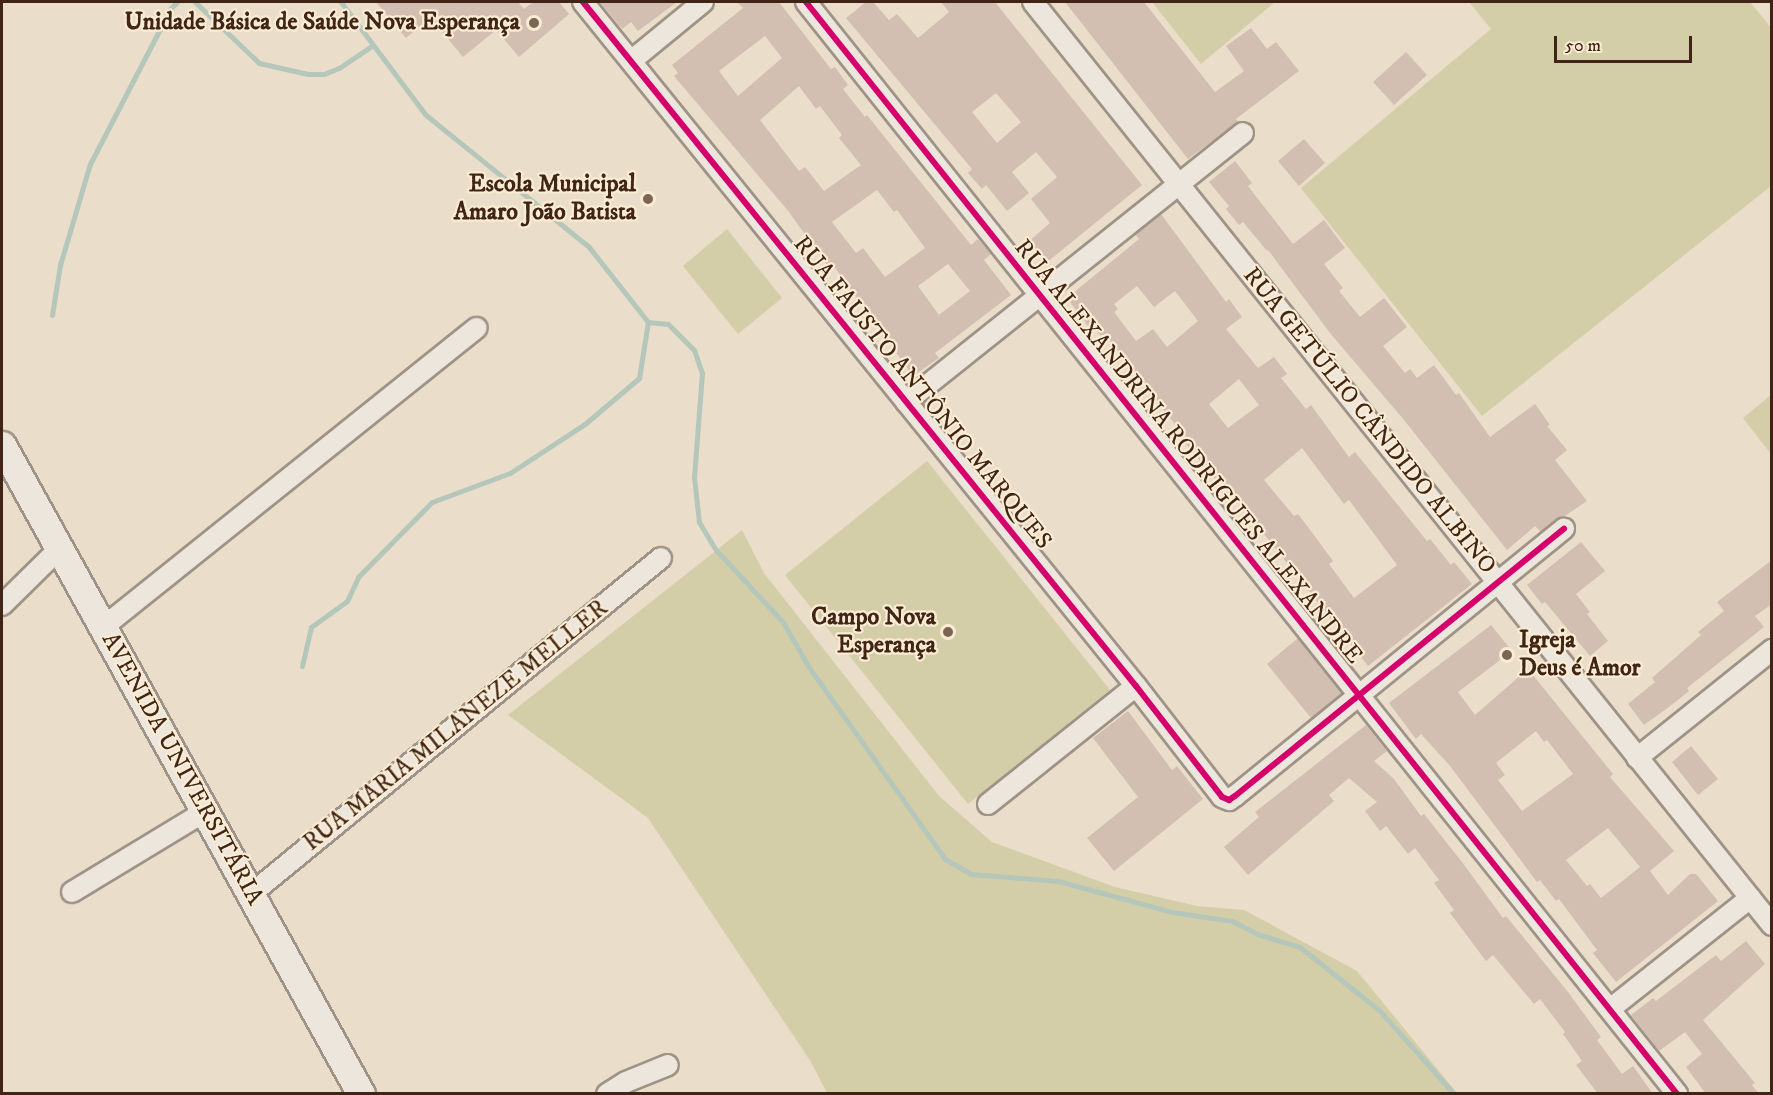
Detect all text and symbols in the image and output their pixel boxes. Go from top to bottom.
place label: Unidade Básica de Saúde Nova Esperança [124,9,520,37]
marker: Unidade Básica de Saúde Nova Esperança [525,14,543,32]
scale bar [1557,24,1695,62]
text: 50 m [1565,35,1601,57]
place label: Escola Municipal Amaro João Batista [454,171,636,227]
marker: Escola Municipal Amaro João Batista [641,192,655,206]
street label: RUA FAUSTO ANTÔNIO MARQUES [787,231,1057,555]
street label: RUA ALEXANDRINA RODRIGUES ALEXANDRE [1008,234,1368,670]
street label: RUA GETÚLIO CÂNDIDO ALBINO [1236,262,1502,580]
street label: RUA MARIA MILANEZE MELLER [298,594,614,858]
place label: Campo Nova Esperança [811,604,936,660]
marker: Campo Nova Esperança [941,625,955,639]
place label: Igreja Deus é Amor [1519,627,1640,683]
street label: AVENIDA UNIVERSITÁRIA [95,628,269,910]
marker: Igreja Deus é Amor [1500,648,1514,662]

